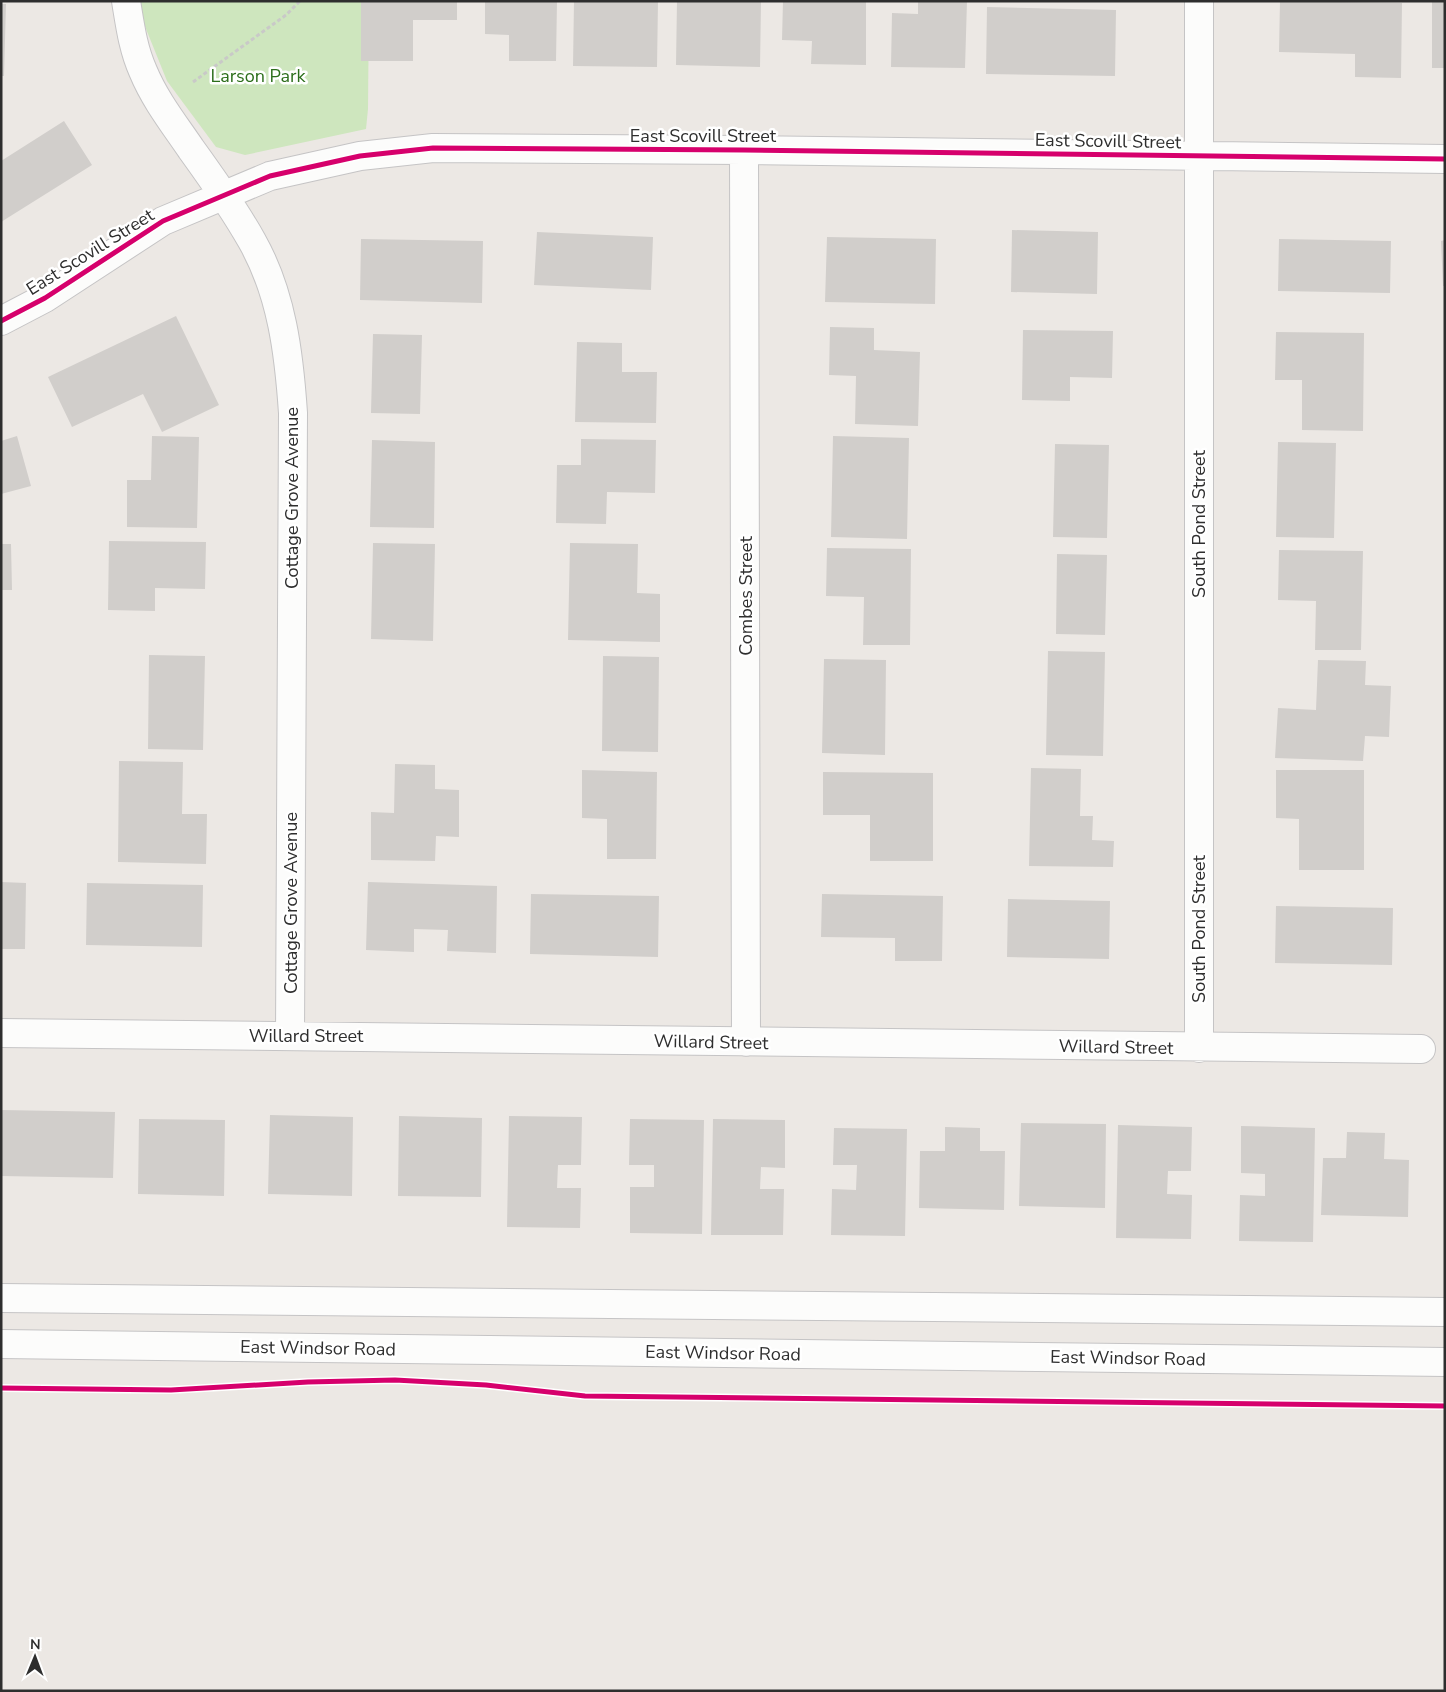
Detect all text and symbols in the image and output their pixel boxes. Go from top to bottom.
park label: Larson Park [210,64,307,88]
street label: East Scovill Street [630,124,777,148]
street label: East Scovill Street [1035,128,1182,154]
street label: East Scovill Street [22,203,159,301]
street label: Cottage Grove Avenue [280,407,304,589]
street label: South Pond Street [1187,449,1211,598]
street label: Combes Street [734,536,758,656]
street label: Cottage Grove Avenue [279,812,303,994]
street label: South Pond Street [1187,854,1211,1003]
street label: Willard Street [249,1024,364,1048]
street label: Willard Street [653,1029,769,1055]
street label: Willard Street [1058,1034,1174,1060]
street label: East Windsor Road [240,1335,396,1361]
street label: East Windsor Road [645,1340,801,1366]
street label: East Windsor Road [1050,1345,1206,1371]
north arrow [10,1632,60,1682]
text: N [30,1635,41,1654]

